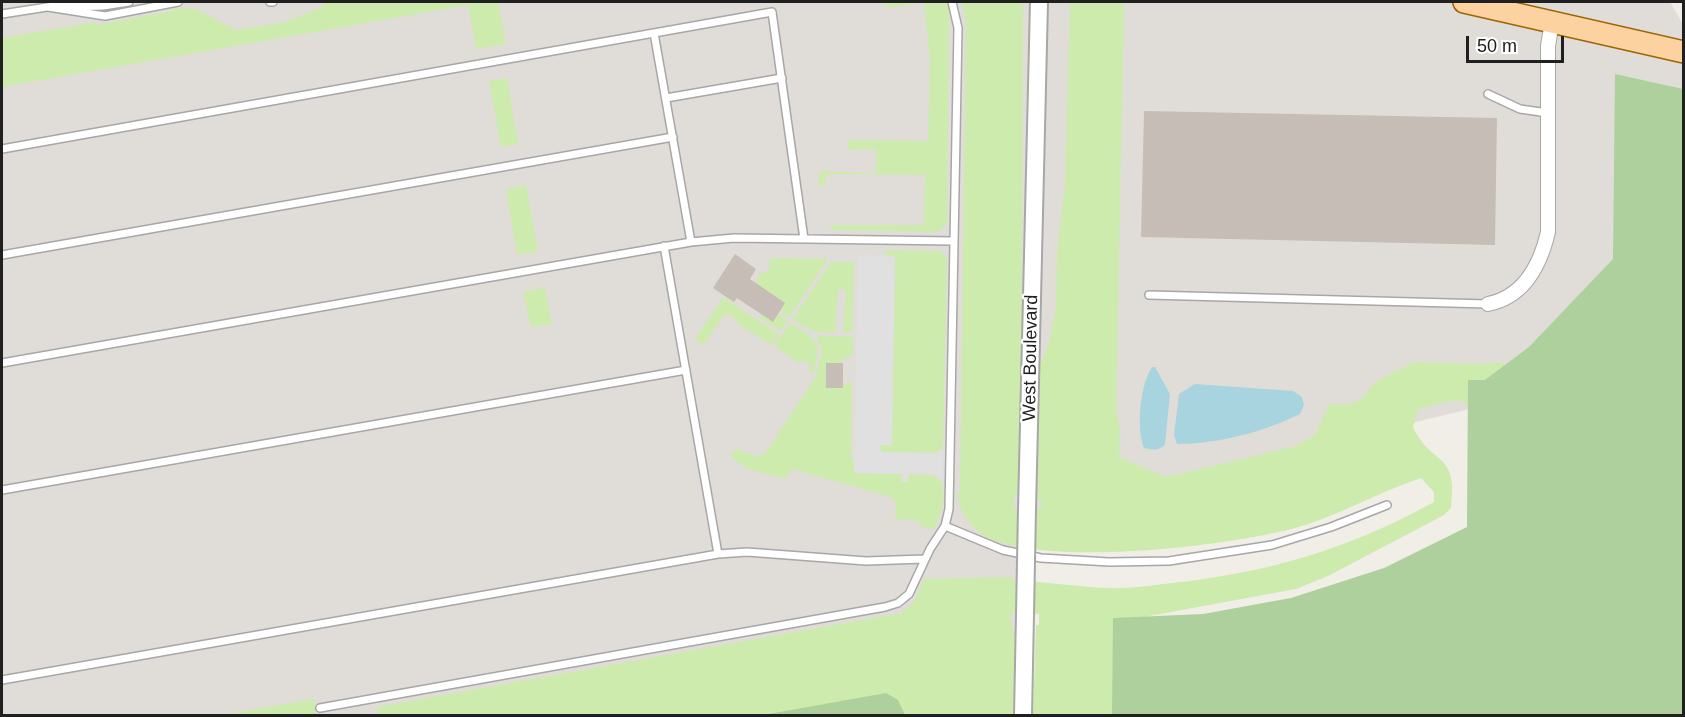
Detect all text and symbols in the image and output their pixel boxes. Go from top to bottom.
scale bar [1469,24,1566,62]
text: 50 m [1477,36,1517,56]
street label: West Boulevard [1019,294,1043,422]

